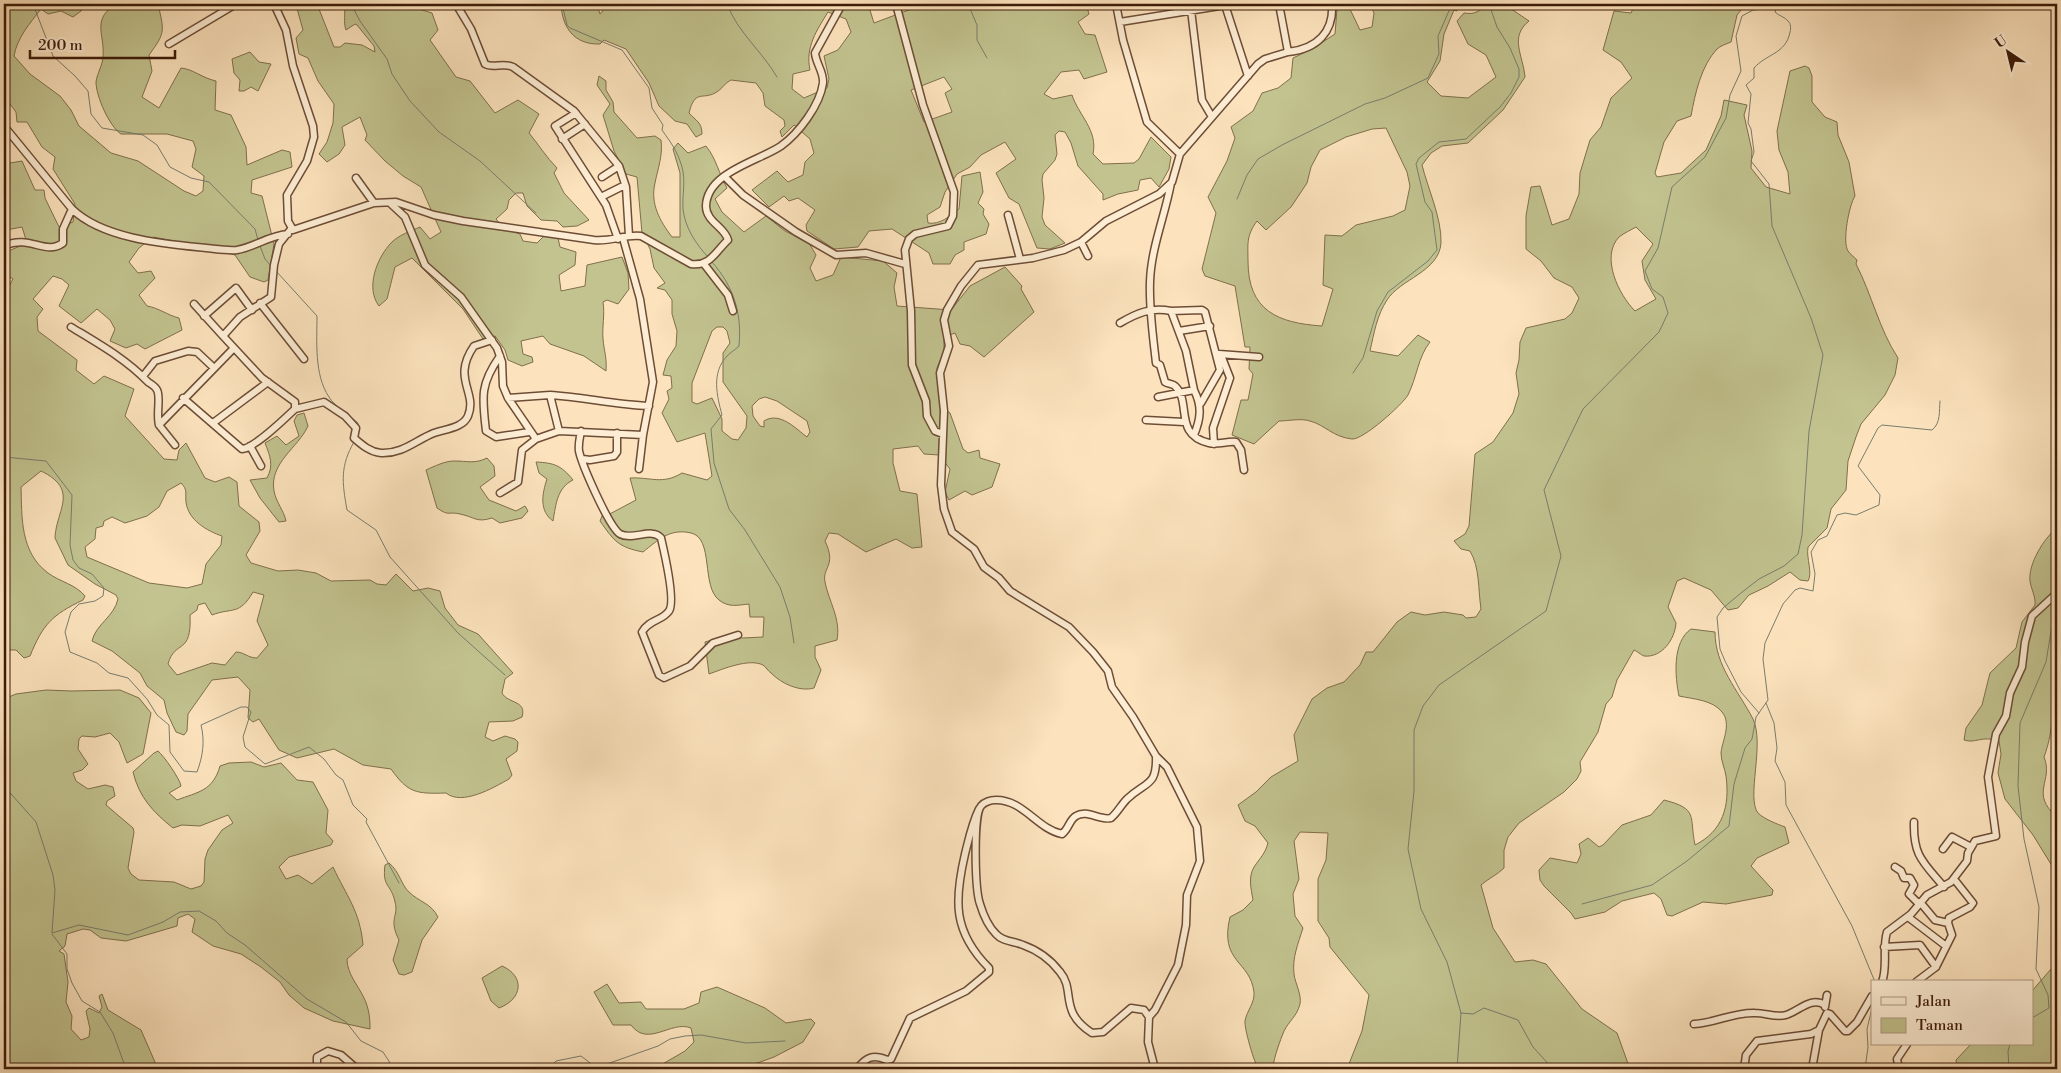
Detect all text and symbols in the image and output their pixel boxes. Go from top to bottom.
scale bar [30,28,175,60]
north arrow [1984,28,2034,78]
text: U [1992,32,2011,53]
text: 200 m [38,36,83,55]
legend [1871,980,2034,1046]
text: Jalan [1915,992,1951,1011]
text: Taman [1916,1016,1963,1035]

